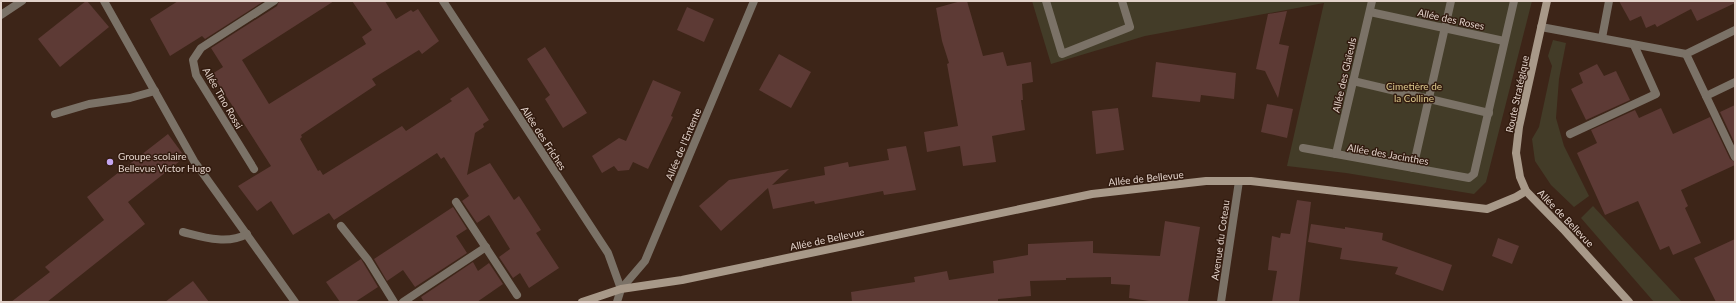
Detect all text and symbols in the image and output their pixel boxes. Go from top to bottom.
street label: Allée des Roses [1417,6,1485,32]
street label: Allée des Glaïeuls [1330,36,1358,114]
street label: Route Stratégique [1503,54,1531,134]
street label: Allée Tino Rossi [201,65,245,131]
park label: Cimetière de la Colline [1386,80,1442,104]
street label: Allée des Friches [519,104,569,172]
street label: Allée de l'Entente [662,106,704,182]
street label: Allée des Jacinthes [1346,141,1430,167]
place label: Groupe scolaire Bellevue Victor Hugo [118,150,211,174]
marker: Groupe scolaire Bellevue Victor Hugo [105,157,115,167]
street label: Allée de Bellevue [1108,168,1184,188]
street label: Allée de Bellevue [1535,187,1597,249]
street label: Avenue du Coteau [1208,199,1232,281]
street label: Allée de Bellevue [789,225,865,253]

